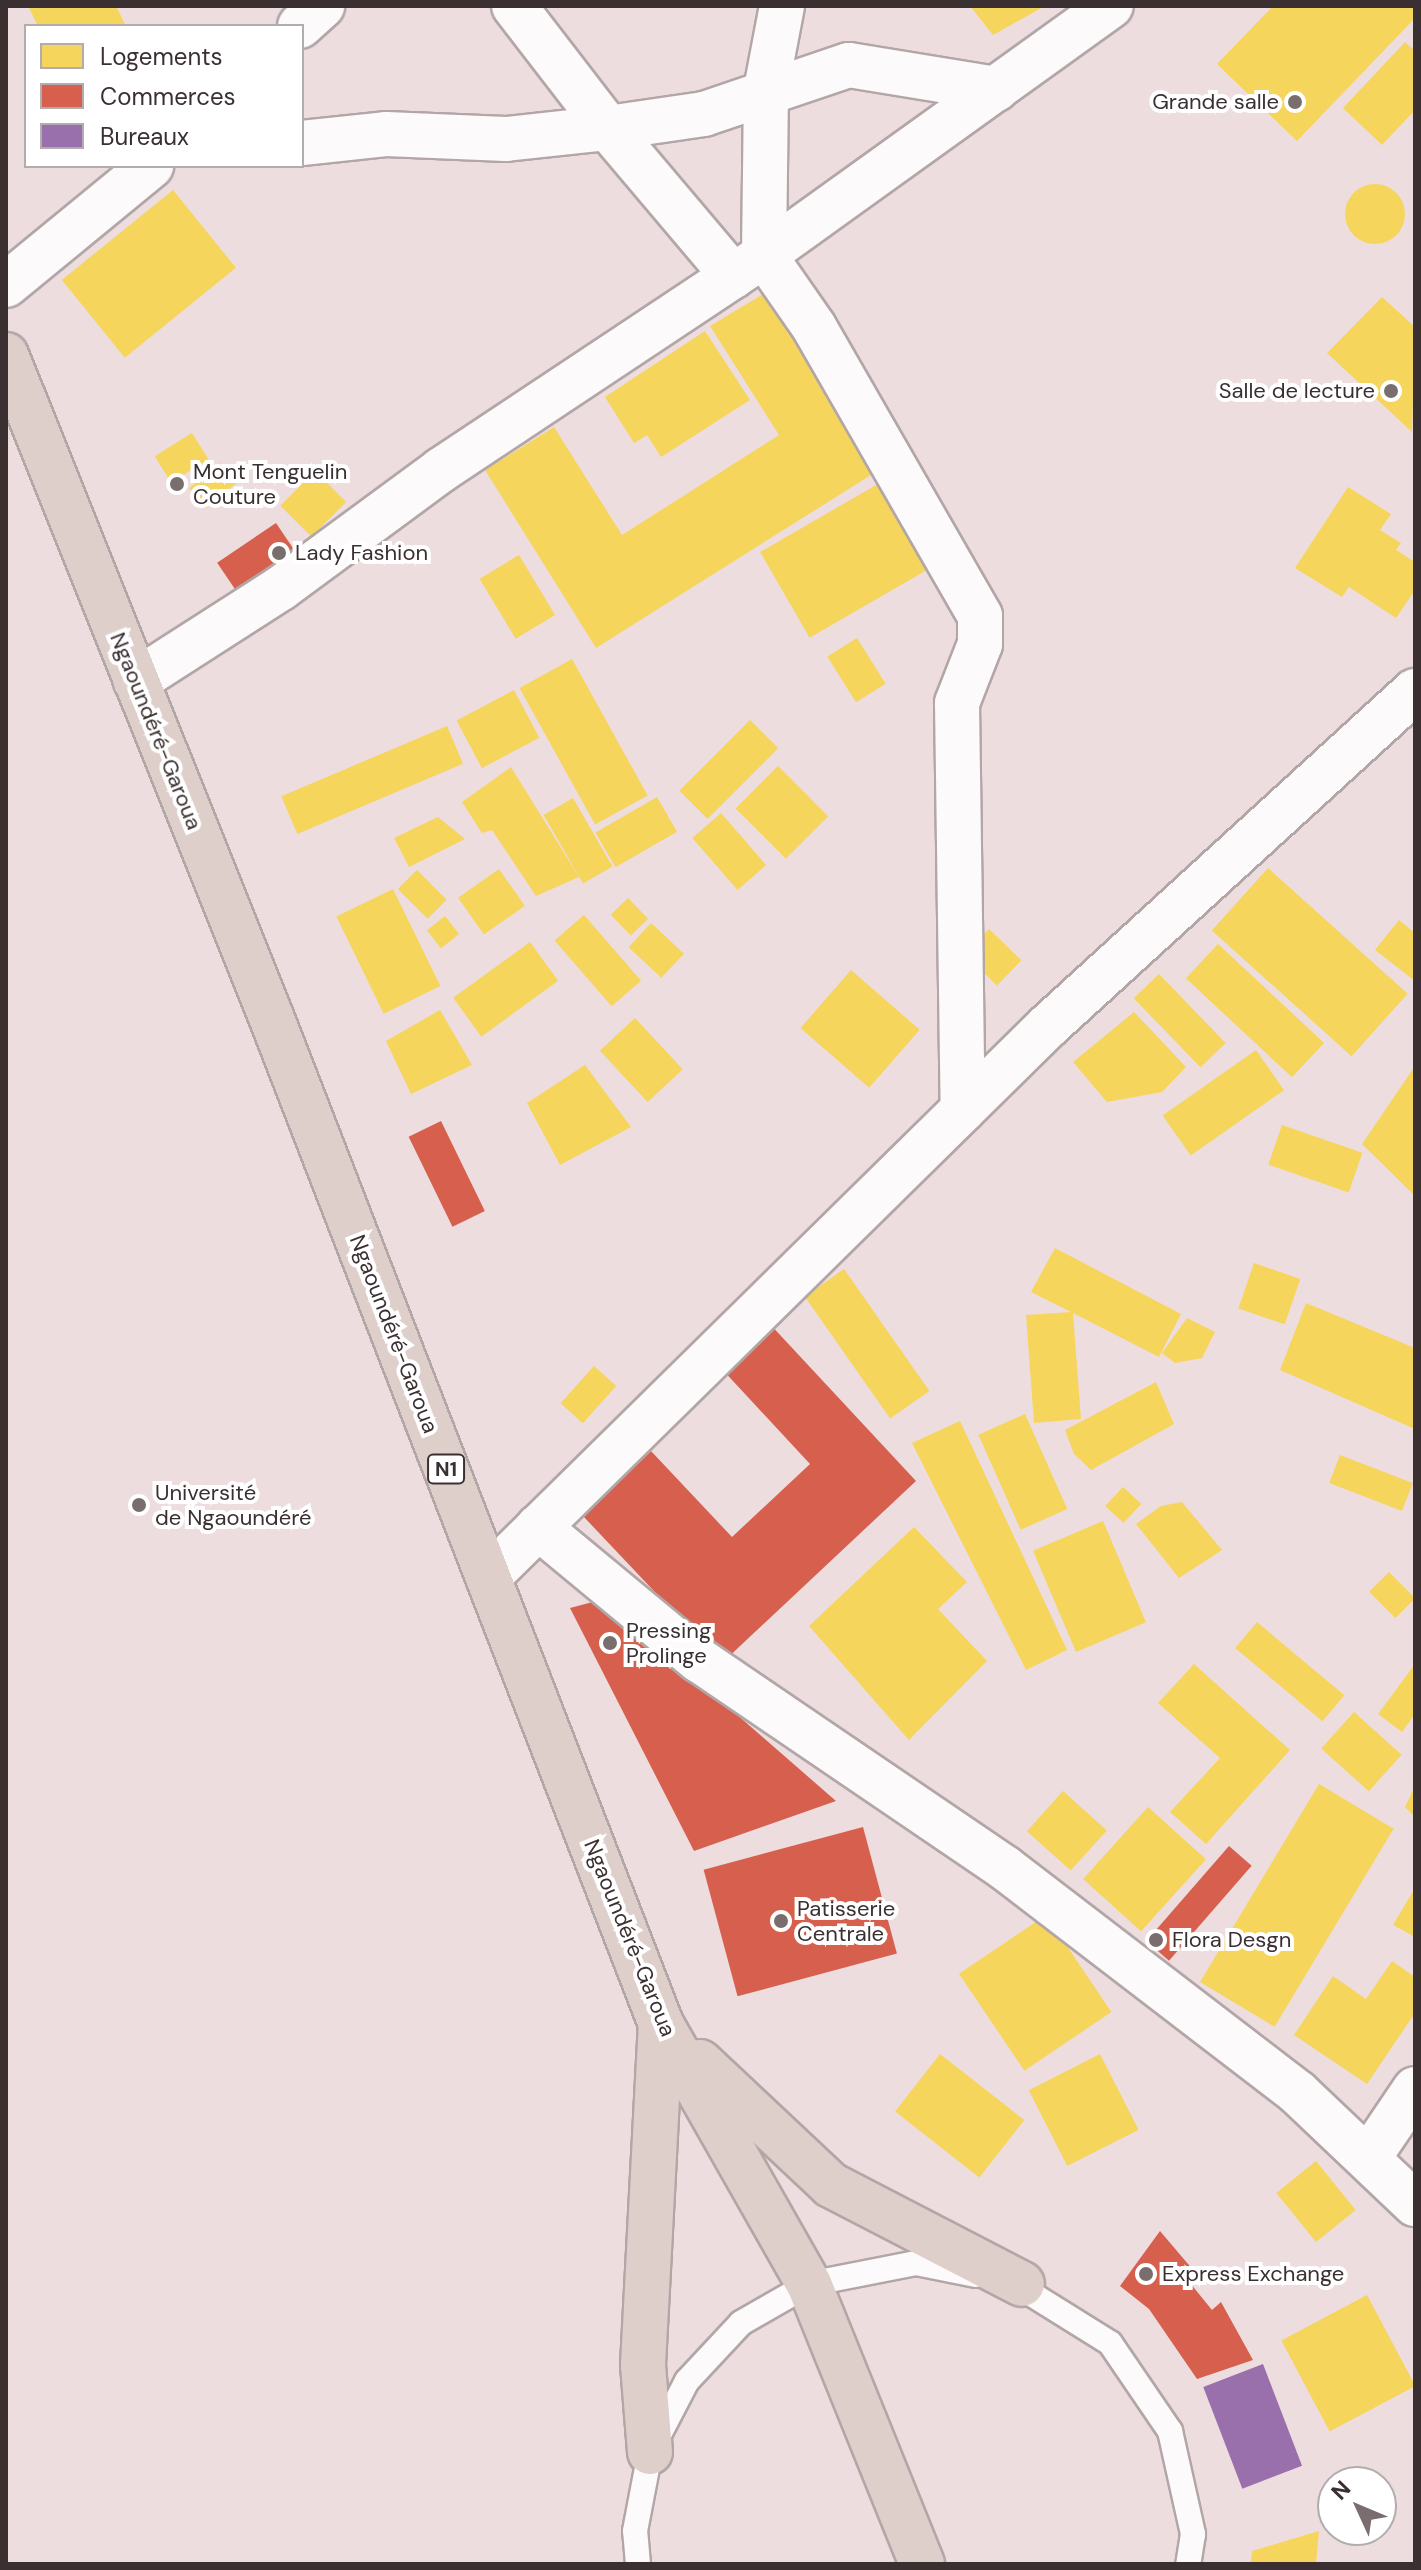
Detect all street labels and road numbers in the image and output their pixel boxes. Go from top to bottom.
street label: Ngaoundéré-Garoua [104,629,208,833]
street label: Ngaoundéré-Garoua [344,1231,444,1437]
road number: N1 [426,1453,466,1485]
street label: Ngaoundéré-Garoua [578,1836,682,2040]

